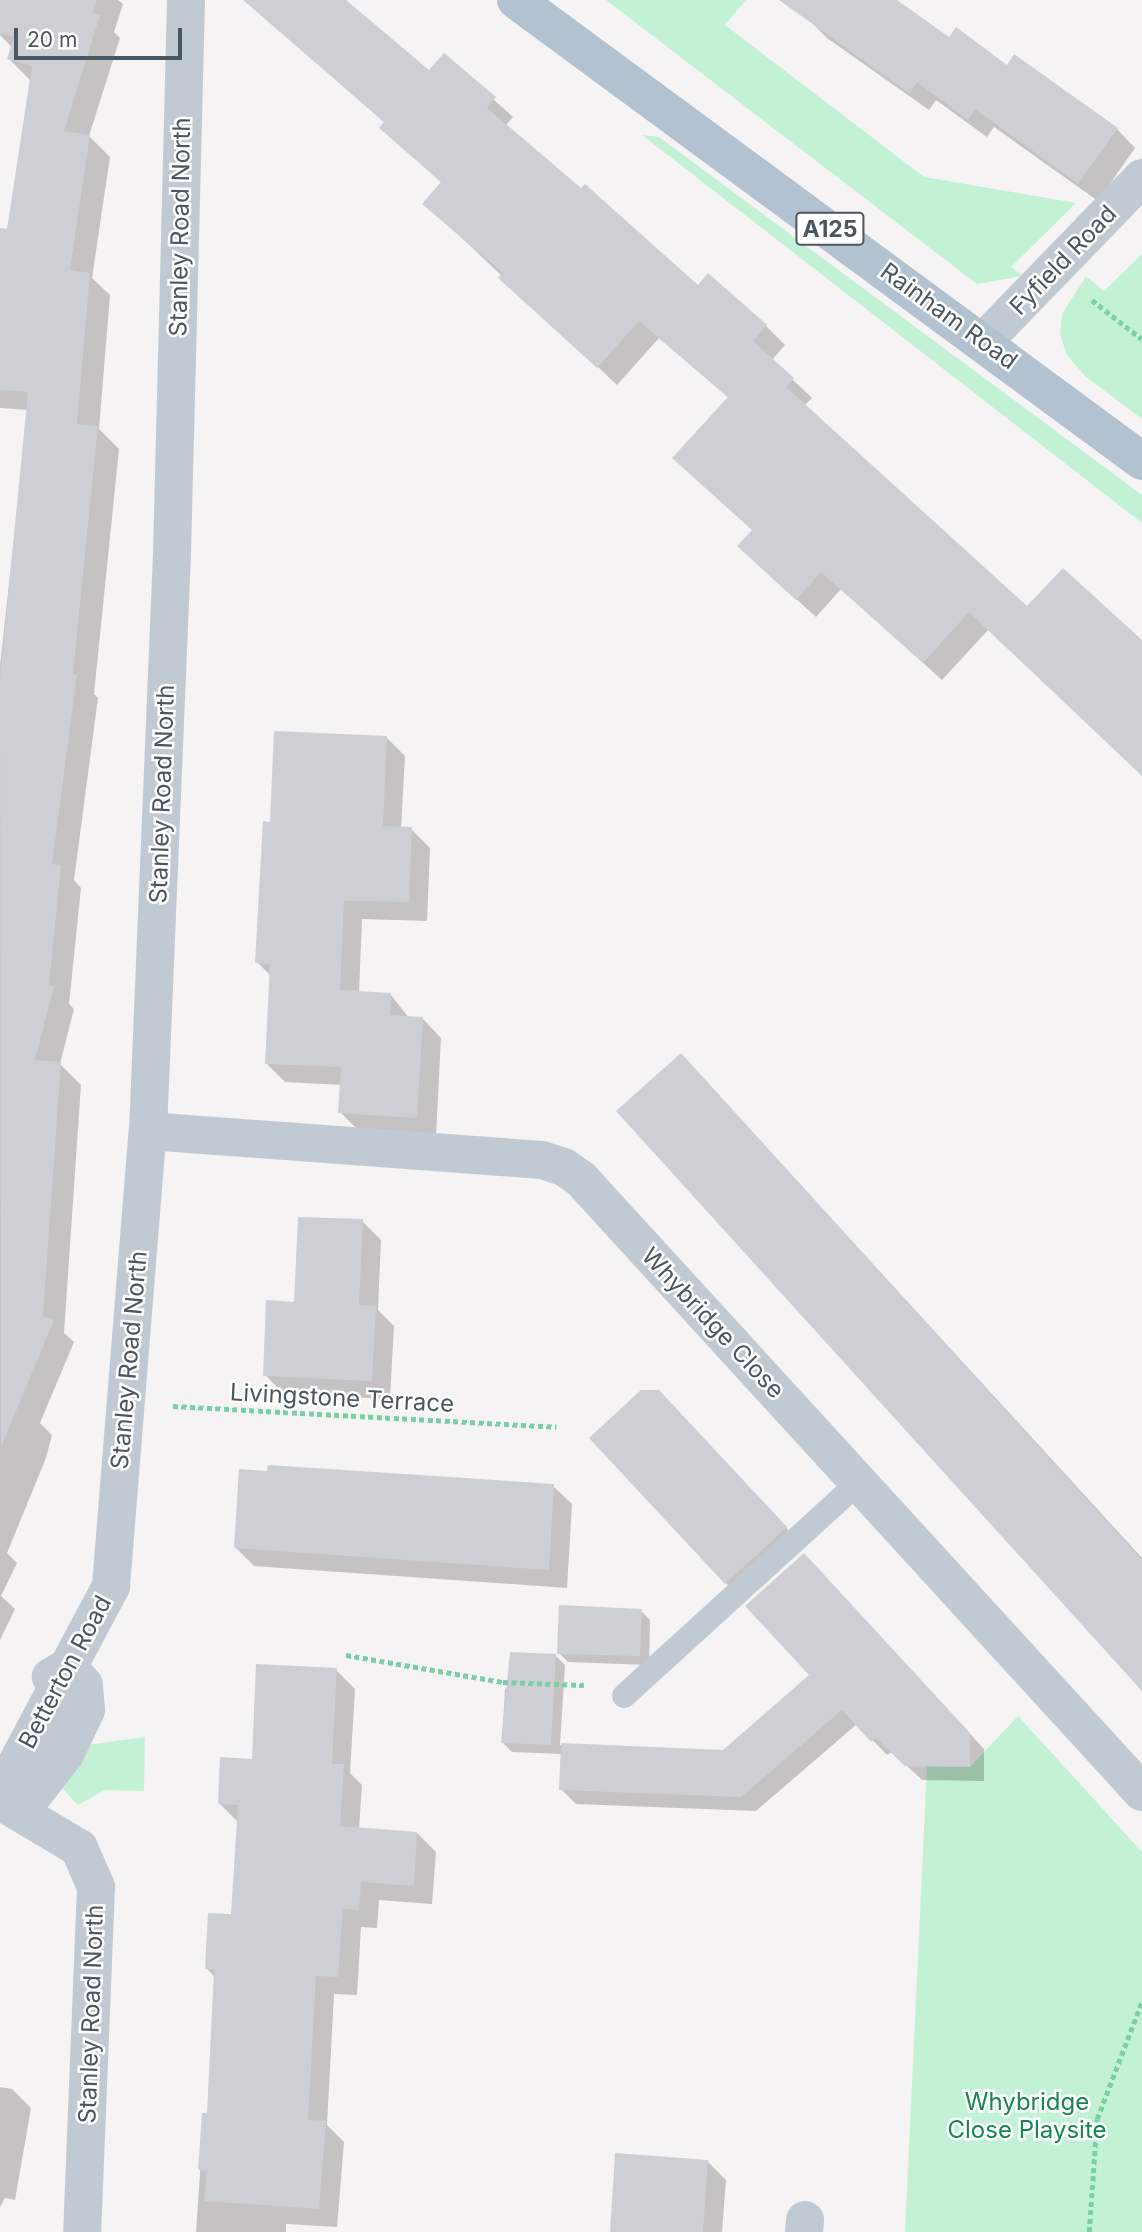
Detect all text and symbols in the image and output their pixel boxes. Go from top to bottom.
scale bar [18,14,186,58]
text: 20 m [27,27,77,52]
street label: Stanley Road North [164,117,196,337]
street label: Fyfield Road [1004,199,1122,321]
road number: A125 [795,210,865,248]
street label: Rainham Road [875,257,1023,375]
street label: Stanley Road North [144,684,180,904]
street label: Whybridge Close [636,1242,790,1404]
street label: Stanley Road North [105,1250,153,1470]
street label: Livingstone Terrace [229,1378,455,1418]
street label: Betterton Road [13,1591,117,1753]
street label: Stanley Road North [73,1904,109,2124]
park label: Whybridge Close Playsite [948,2088,1106,2144]

